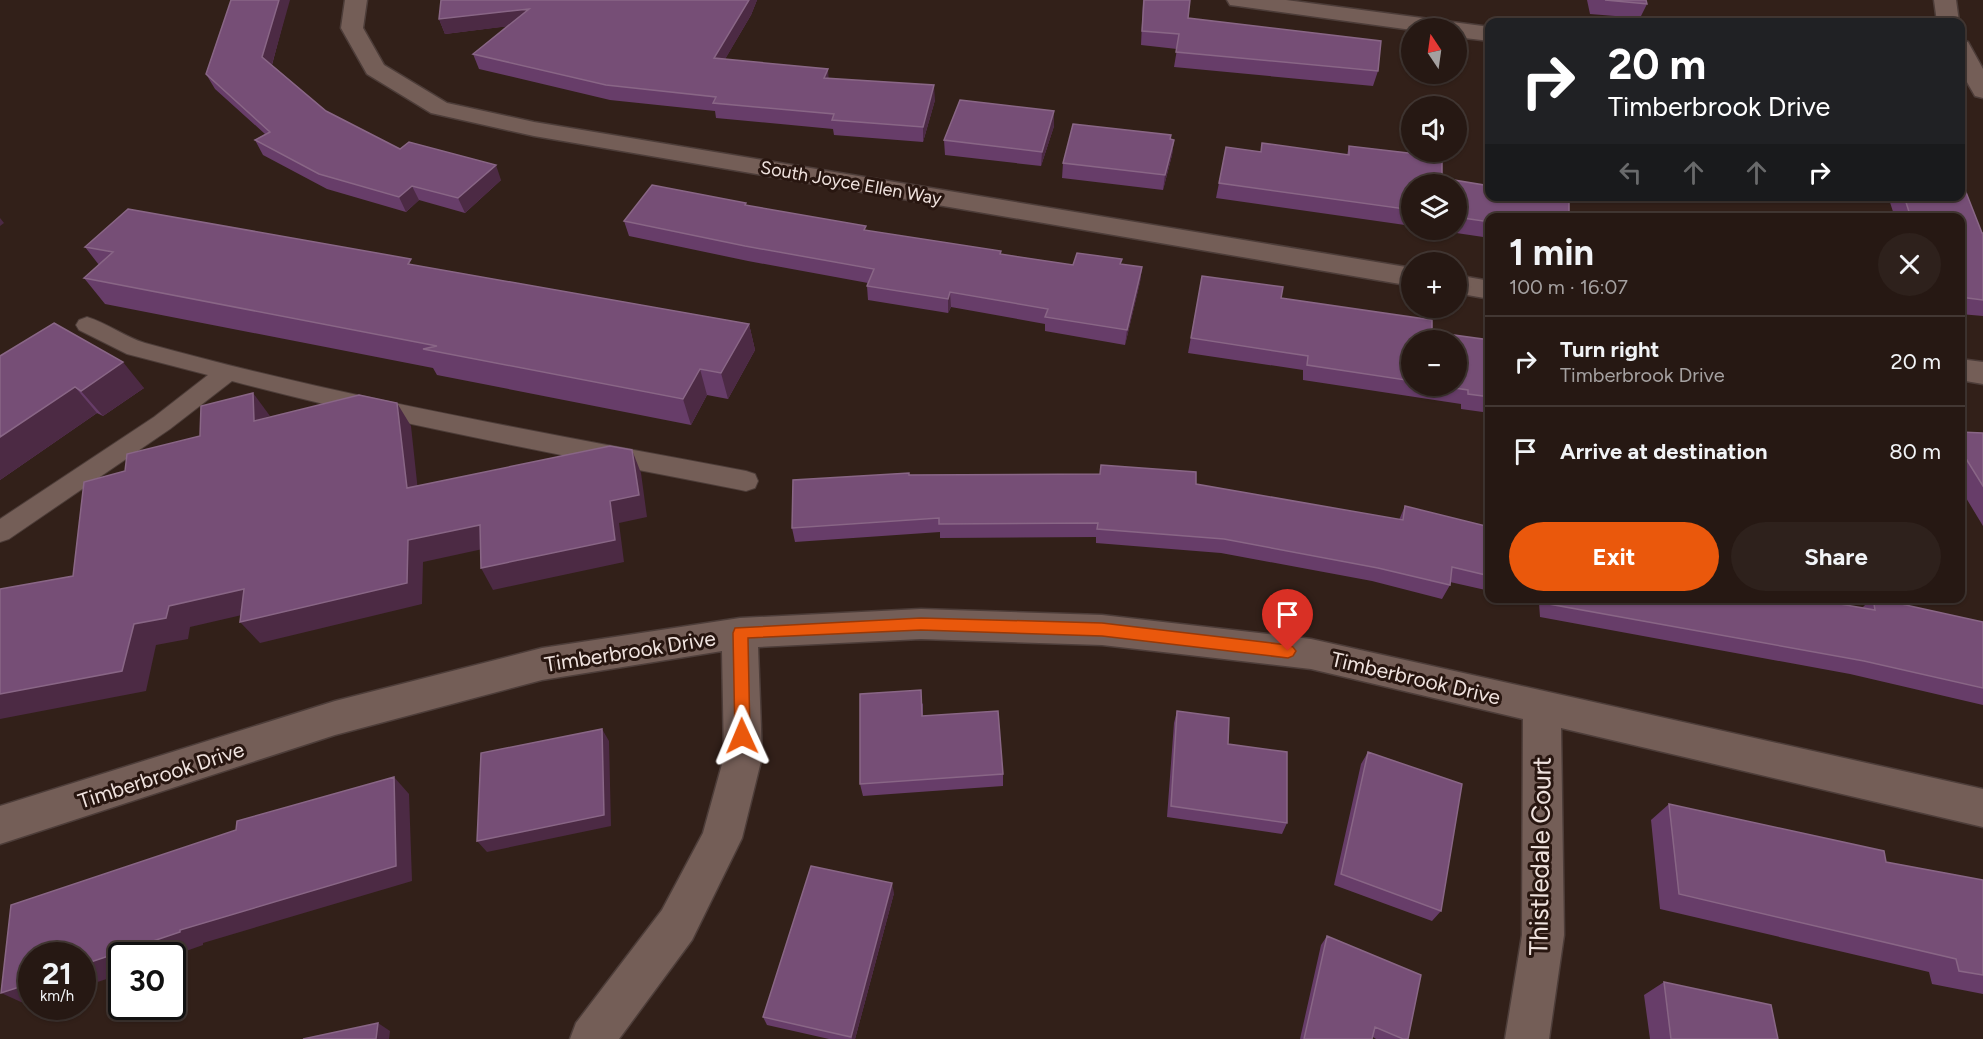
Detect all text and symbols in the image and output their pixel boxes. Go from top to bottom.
north arrow [1401,18,1467,84]
map controls [1401,18,1467,396]
text: 20 m [1608,39,1706,90]
icon: right [1509,42,1587,120]
text: Timberbrook Drive [1608,90,1830,123]
button: sound [1401,96,1467,162]
street label: South Joyce Ellen Way [759,156,944,210]
icon: left [1614,156,1647,189]
icon: ahead [1677,156,1710,189]
icon: ahead [1740,156,1773,189]
icon: right [1803,156,1836,189]
button: layers [1401,174,1467,240]
text: 1 min [1509,231,1594,274]
button: close [1878,233,1941,296]
button: + [1401,252,1467,318]
text: 100 m · 16:07 [1509,275,1628,299]
button: − [1401,330,1467,396]
text: Turn right [1560,336,1659,363]
icon: right [1509,345,1542,378]
text: 20 m [1890,348,1941,375]
text: Timberbrook Drive [1560,363,1725,387]
icon: arrive [1509,435,1542,468]
text: Arrive at destination [1560,438,1768,465]
text: 80 m [1889,438,1941,465]
button: Exit [1509,522,1719,591]
button: Share [1731,522,1941,591]
pin [1262,589,1313,651]
icon: arrive [1271,598,1304,631]
street label: Timberbrook Drive [543,625,717,677]
street label: Timberbrook Drive [1329,646,1503,710]
position arrow [710,704,774,768]
street label: Timberbrook Drive [75,736,247,814]
street label: Thistledale Court [1522,756,1558,956]
speed limit sign: 30 [108,942,186,1020]
text: 21 [42,955,72,992]
text: km/h [40,987,74,1005]

